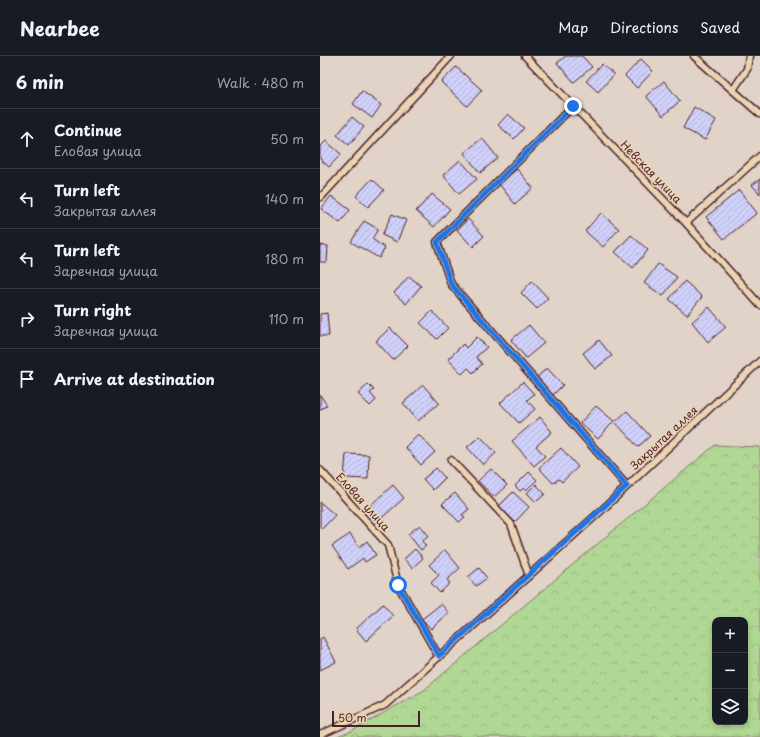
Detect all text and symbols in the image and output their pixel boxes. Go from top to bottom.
text: Nearbee [20,14,100,42]
text: Map [558,17,588,38]
text: Directions [610,17,678,38]
text: Saved [700,17,740,38]
text: 6 min [16,69,64,95]
text: Walk · 480 m [217,73,304,92]
route end [564,97,582,115]
text: Continue [54,118,122,141]
icon: ahead [16,128,38,150]
text: 50 m [270,129,304,148]
street label: Невская улица [617,136,686,207]
text: Еловая улица [54,141,141,160]
text: Turn left [54,178,120,201]
icon: left [16,188,38,210]
text: 140 m [265,189,304,208]
text: Закрытая аллея [54,201,157,220]
text: Turn left [54,238,120,261]
icon: left [16,248,38,270]
text: 180 m [265,249,304,268]
text: Заречная улица [54,261,158,280]
text: Turn right [54,298,131,321]
icon: right [16,308,38,330]
text: 110 m [269,309,304,328]
text: Заречная улица [54,321,158,340]
text: Arrive at destination [54,367,215,390]
icon: arrive [16,368,38,390]
street label: Закрытая аллея [626,402,701,473]
street label: Еловая улица [332,469,394,535]
route start [389,576,407,594]
map controls [712,617,748,725]
button: + [712,617,748,653]
button: − [712,653,748,689]
button: layers [712,689,748,725]
scale bar [332,709,420,728]
text: 50 m [338,709,367,726]

